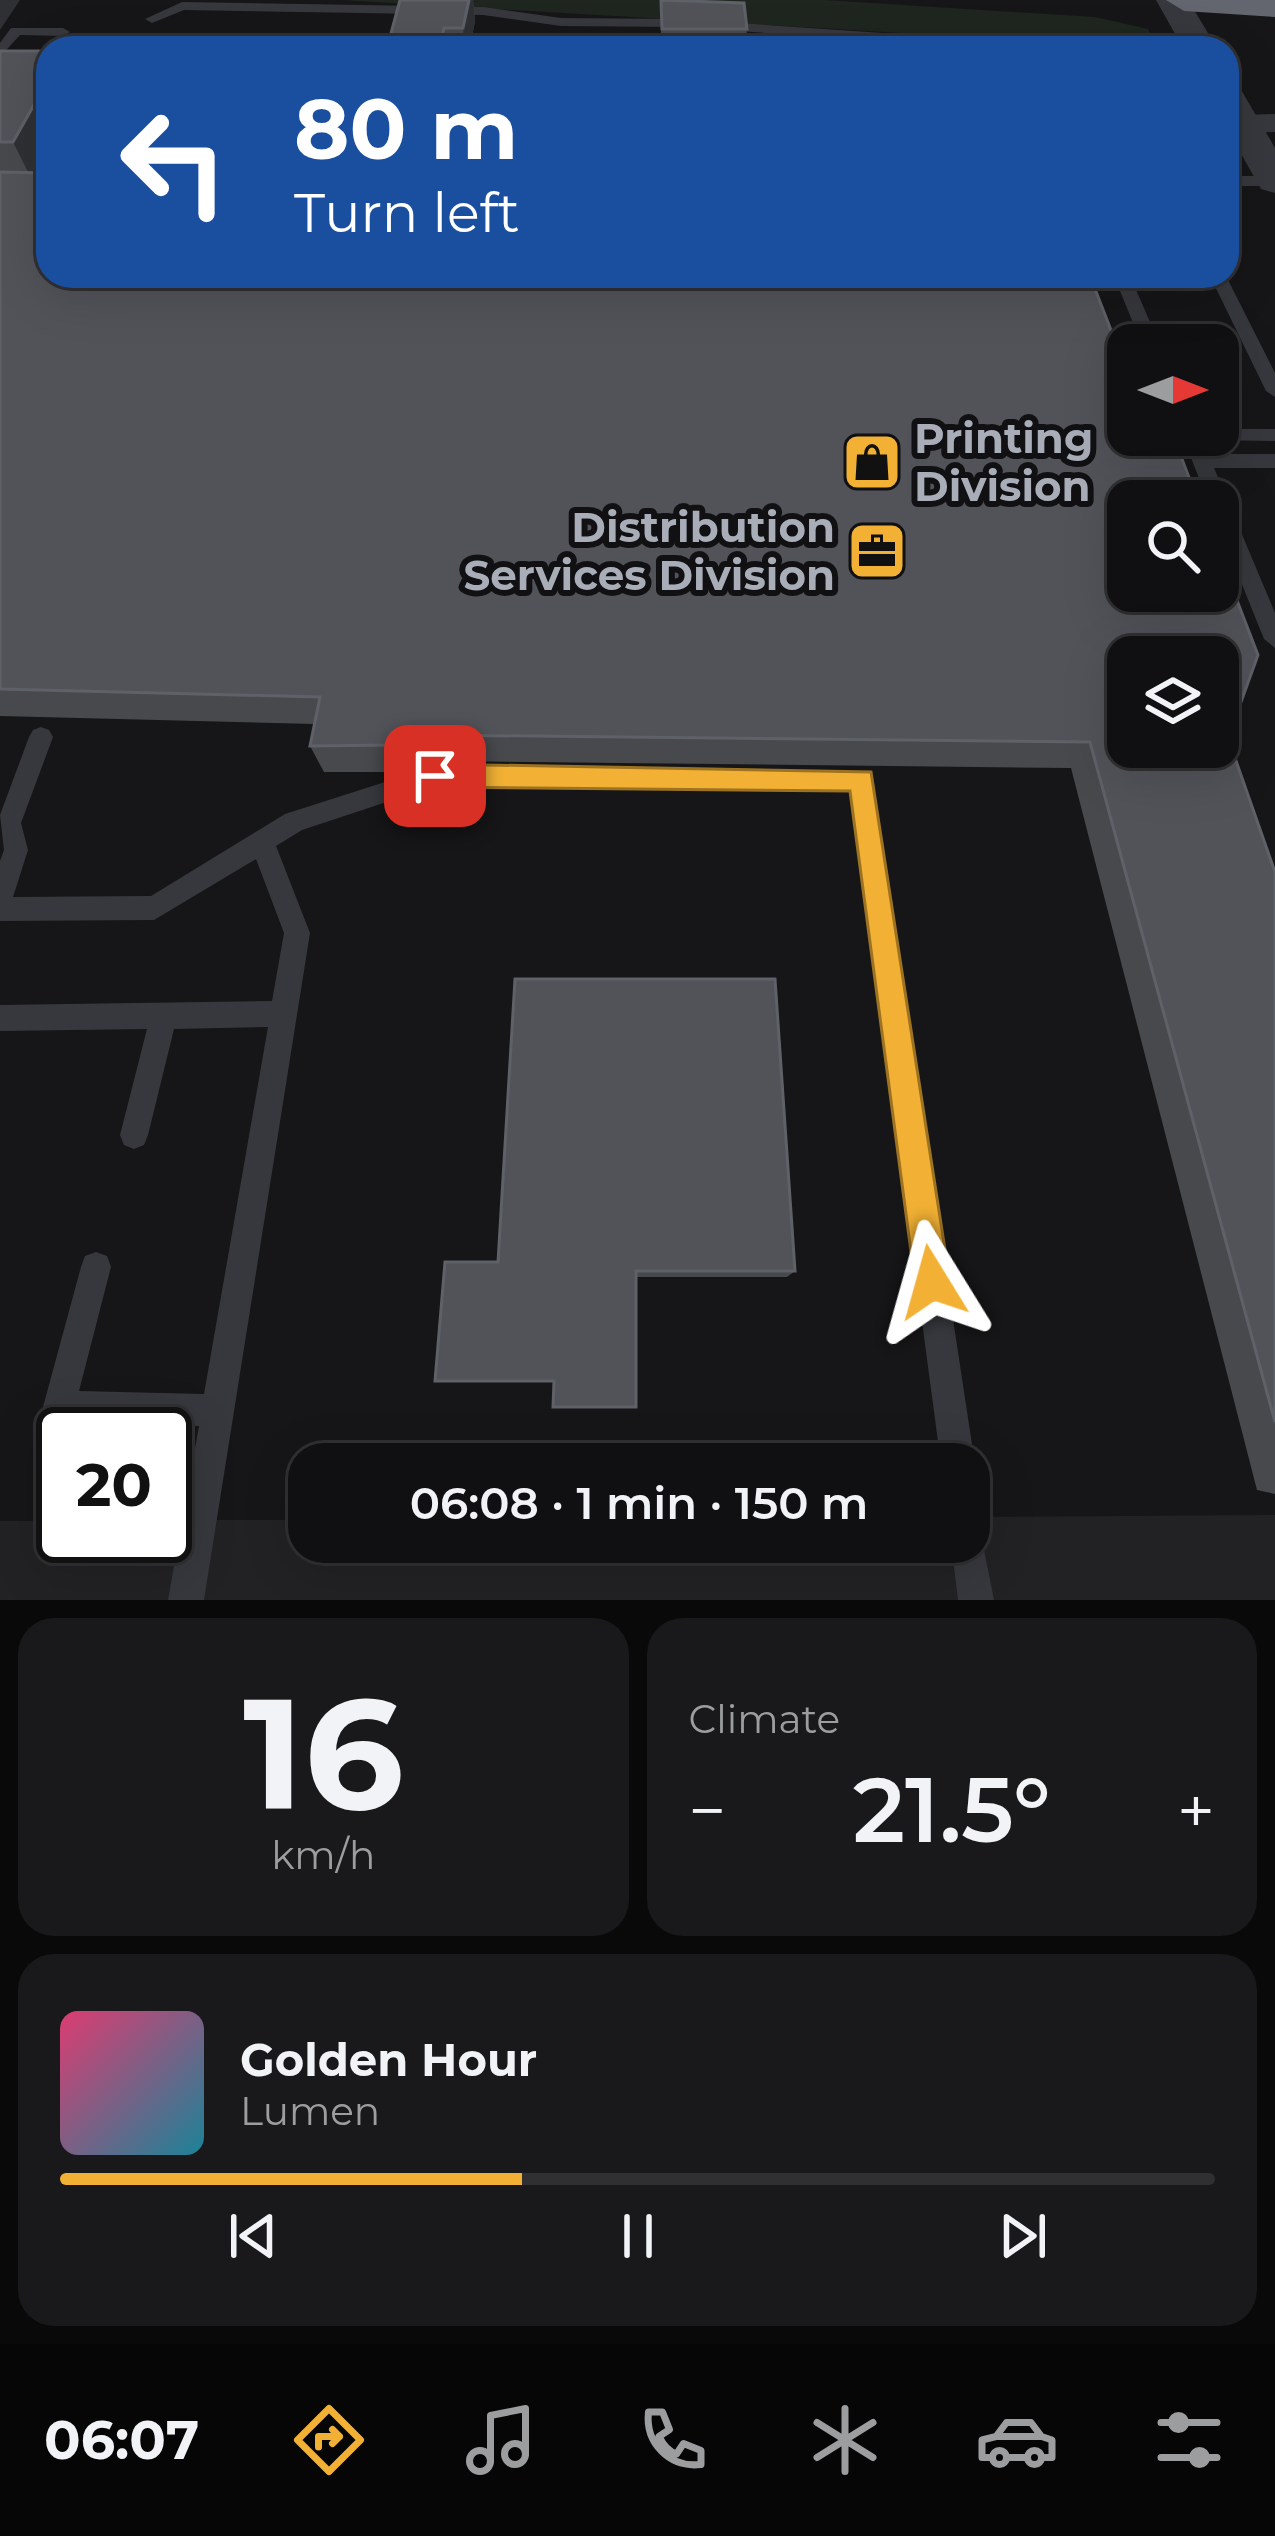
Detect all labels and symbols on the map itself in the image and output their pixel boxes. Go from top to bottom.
north arrow [1107,324,1239,456]
place label: Printing Division [914,412,1093,512]
shop icon: Printing Division [841,431,903,493]
place label: Distribution Services Division [463,501,835,601]
office icon: Distribution Services Division [846,520,908,582]
pin [384,725,486,827]
position arrow [869,1219,995,1345]
speed limit sign: 20 [36,1407,192,1563]

